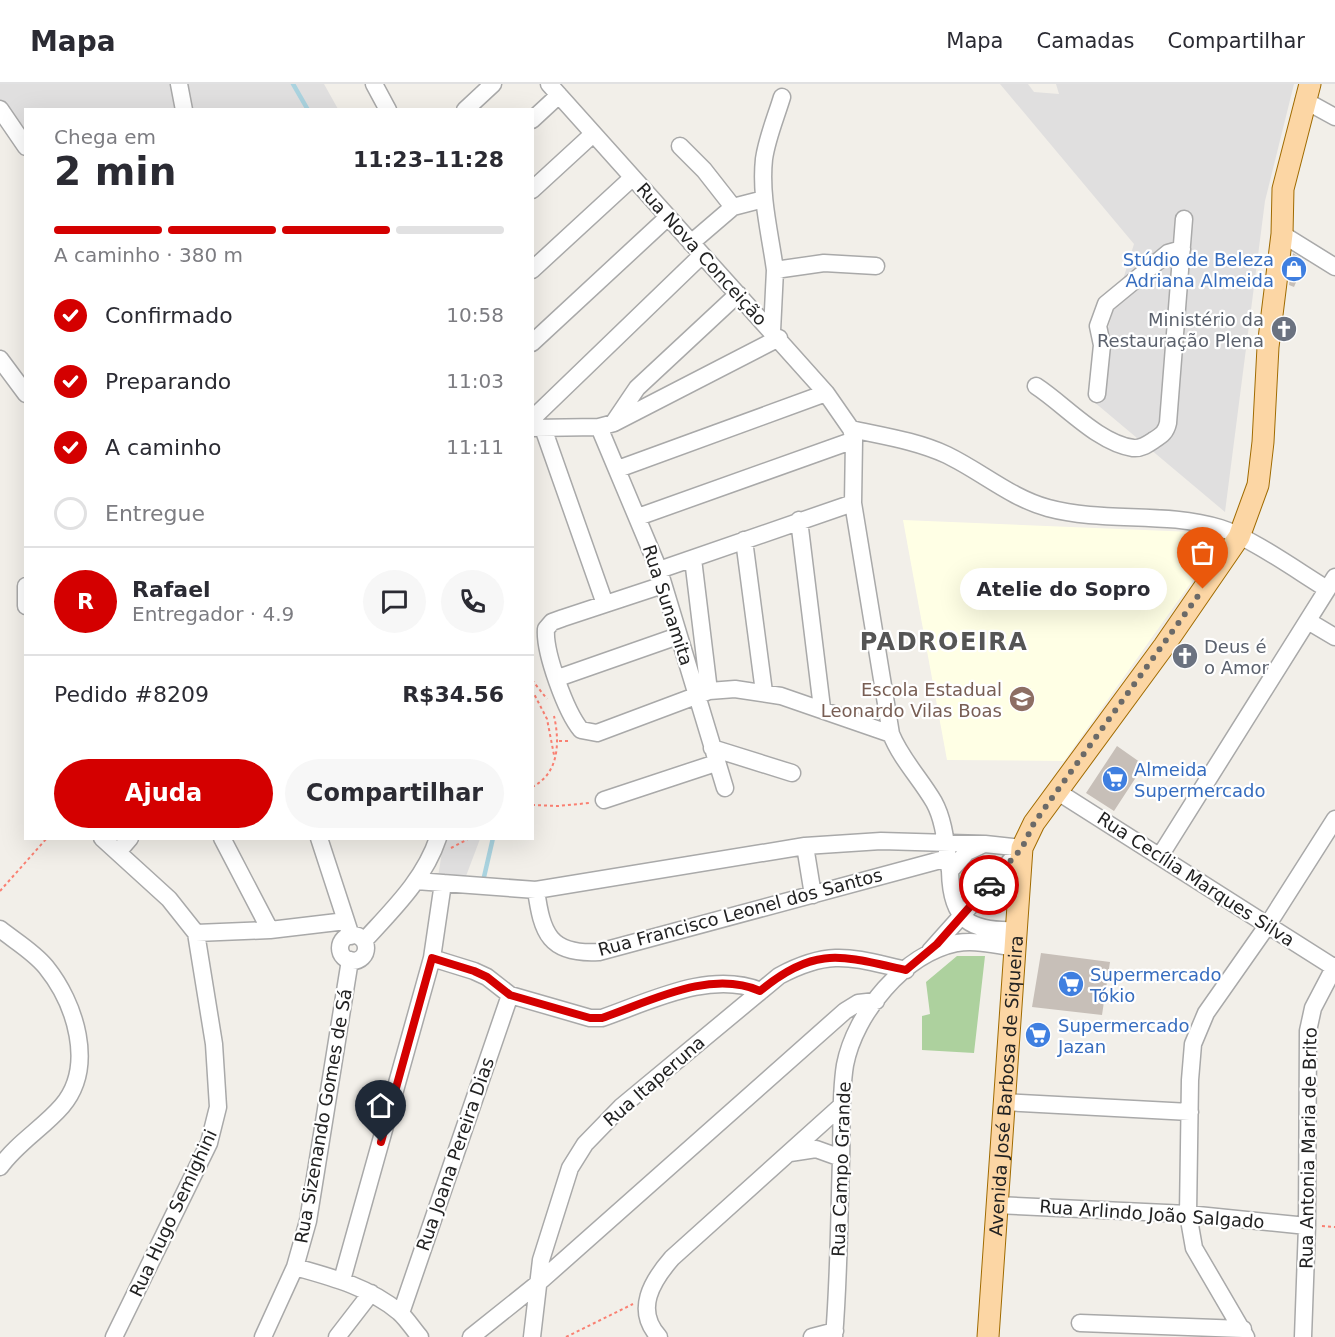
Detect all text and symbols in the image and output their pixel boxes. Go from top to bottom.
text: Mapa [30,25,116,58]
text: Mapa [946,29,1003,53]
text: Camadas [1036,29,1134,53]
text: Compartilhar [1167,29,1305,53]
text: Chega em [54,125,156,149]
text: 11:23–11:28 [353,147,504,172]
text: 2 min [54,149,176,194]
street label: Rua Nova Conceição [632,178,772,330]
text: A caminho · 380 m [54,243,243,267]
place label: Stúdio de Beleza Adriana Almeida [1123,249,1274,291]
shop icon: Stúdio de Beleza Adriana Almeida [1279,254,1309,284]
icon: check [54,299,87,332]
text: Confirmado [105,303,233,328]
text: 10:58 [446,303,504,327]
place label: Ministério da Restauração Plena [1097,309,1264,351]
church icon: Ministério da Restauração Plena [1269,314,1299,344]
icon: check [54,365,87,398]
text: Preparando [105,369,231,394]
text: 11:03 [446,369,504,393]
icon: check [54,431,87,464]
text: A caminho [105,435,222,460]
text: 11:11 [446,435,504,459]
text: Entregue [105,501,205,526]
pin [1177,527,1228,589]
icon: bag [1186,536,1219,569]
street label: Rua Sunamita [639,542,697,668]
callout: Atelie do Sopro [960,568,1167,610]
button: chat [363,570,426,633]
button: phone [441,570,504,633]
text: Rafael [132,577,211,602]
text: Atelie do Sopro [977,577,1150,601]
text: R [77,589,94,614]
text: Entregador · 4.9 [132,602,294,626]
district label: PADROEIRA [860,628,1028,656]
place label: Deus é o Amor [1204,636,1270,678]
church icon: Deus é o Amor [1170,641,1200,671]
place label: Escola Estadual Leonardo Vilas Boas [821,679,1002,721]
text: Pedido #8209 [54,682,209,707]
text: R$34.56 [402,682,504,707]
school or university icon: Escola Estadual Leonardo Vilas Boas [1007,684,1037,714]
button: Ajuda [54,759,273,828]
button: Compartilhar [285,759,504,828]
place label: Almeida Supermercado [1134,759,1265,801]
supermarket icon: Almeida Supermercado [1100,764,1130,794]
street label: Rua Cecília Marques Silva [1093,807,1299,951]
courier [959,855,1019,915]
street label: Rua Francisco Leonel dos Santos [596,864,884,960]
icon: car [973,869,1006,902]
street label: Avenida José Barbosa de Siqueira [985,934,1026,1237]
place label: Supermercado Tókio [1089,964,1221,1006]
supermarket icon: Supermercado Tókio [1056,969,1086,999]
street label: Rua Sizenando Gomes de Sá [290,987,356,1245]
place label: Supermercado Jazan [1057,1015,1189,1057]
supermarket icon: Supermercado Jazan [1023,1020,1053,1050]
street label: Rua Antonia Maria de Brito [1295,1027,1321,1269]
street label: Rua Itaperuna [599,1031,709,1131]
street label: Rua Joana Pereira Dias [412,1055,498,1253]
pin [355,1080,406,1142]
street label: Rua Campo Grande [827,1081,855,1257]
icon: home [364,1089,397,1122]
street label: Rua Hugo Semighini [125,1126,221,1300]
street label: Rua Arlindo João Salgado [1039,1196,1265,1232]

